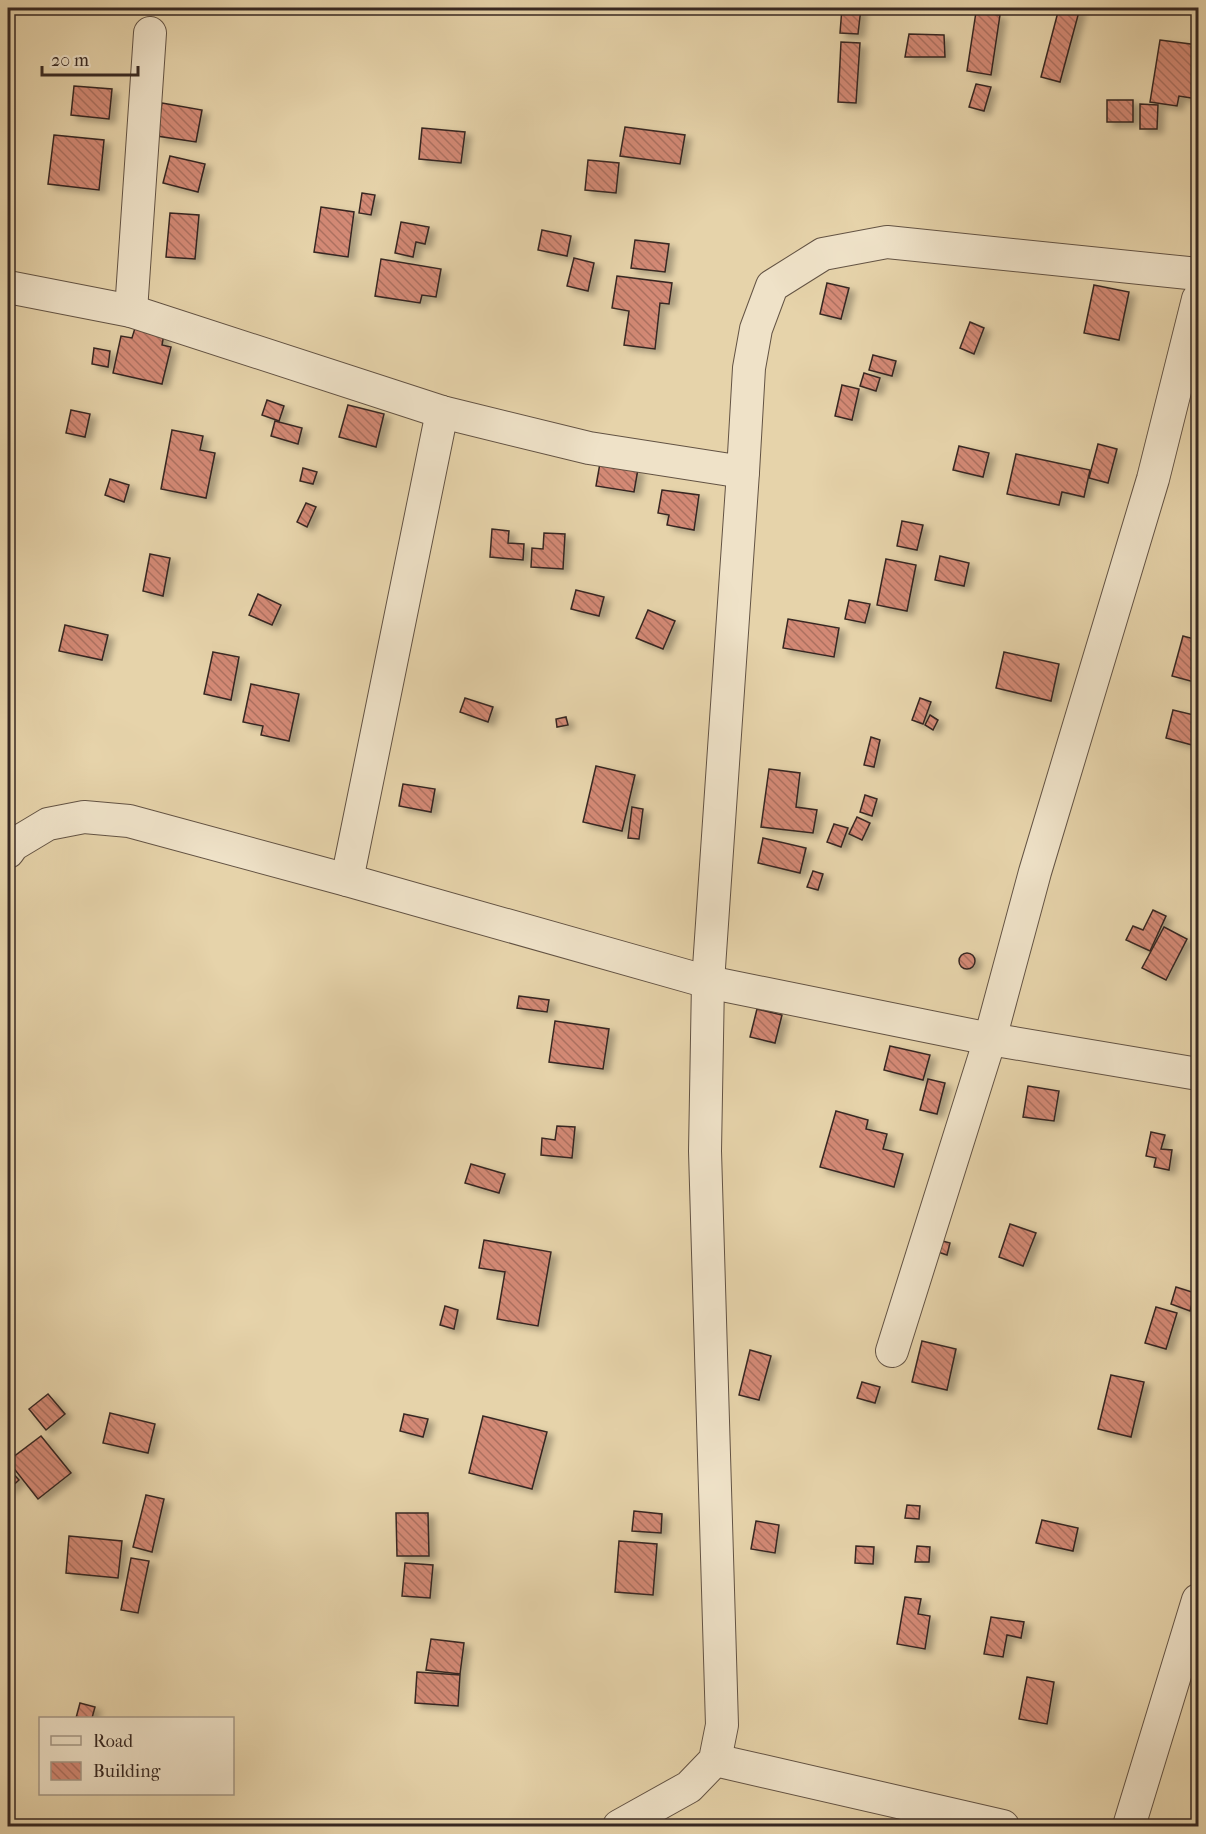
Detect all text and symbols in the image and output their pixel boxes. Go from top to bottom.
scale bar [42,39,138,77]
text: 20 m [51,50,89,71]
legend [39,1717,234,1795]
text: Road [93,1731,133,1752]
text: Building [93,1761,161,1782]

